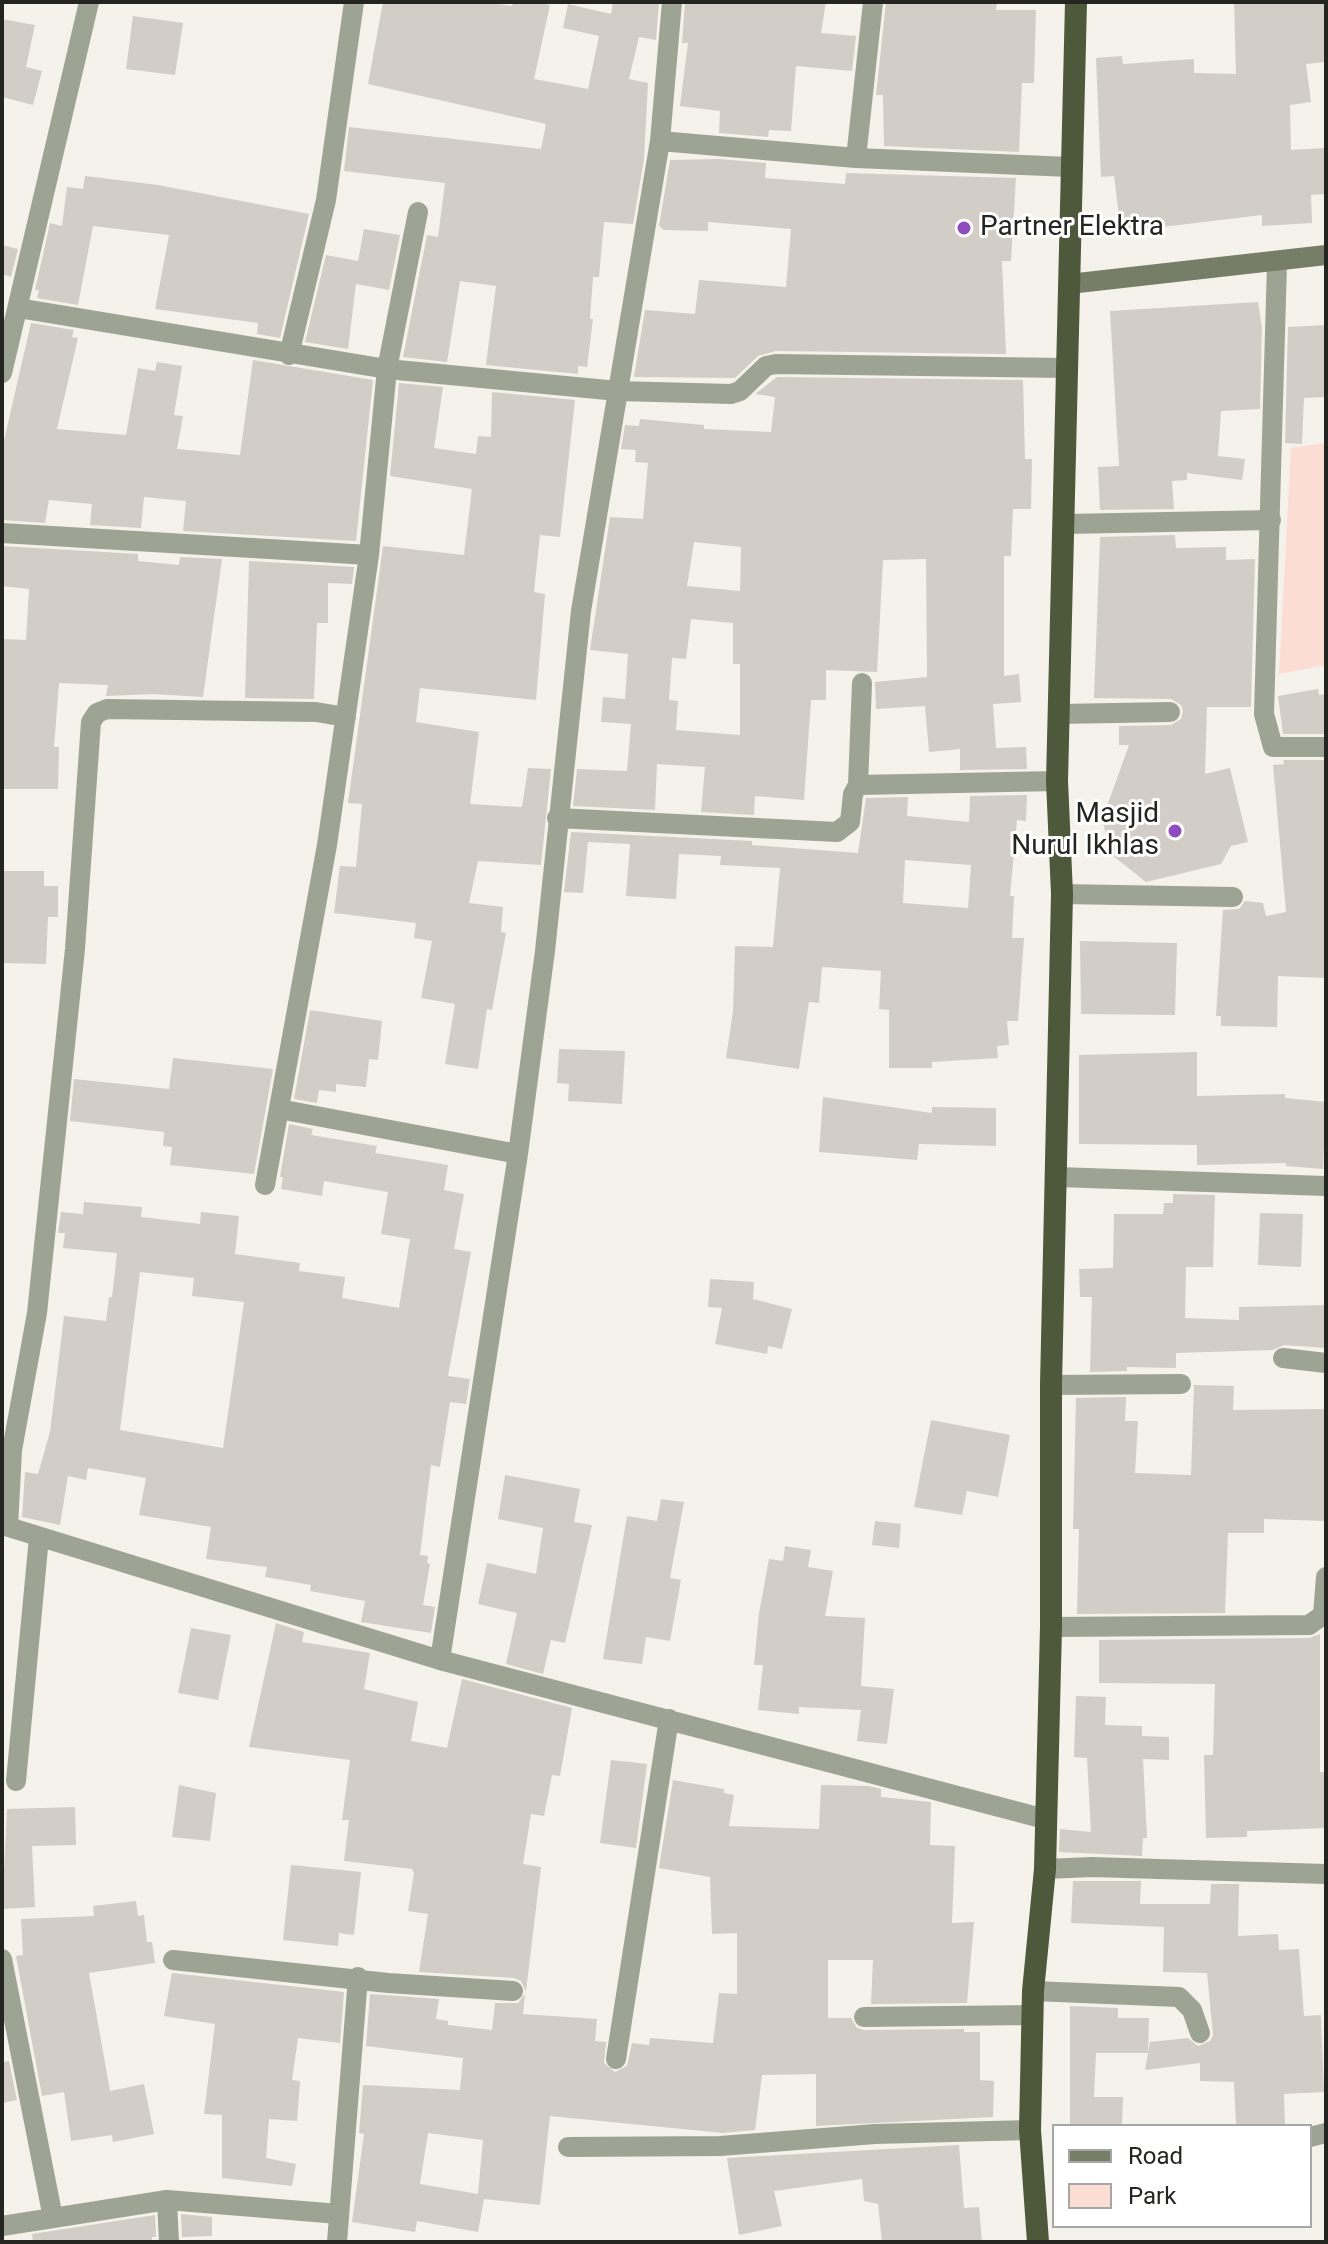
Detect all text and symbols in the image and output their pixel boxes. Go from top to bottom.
place label: Partner Elektra [980,211,1164,245]
marker: Partner Elektra [955,219,973,237]
place label: Masjid Nurul Ikhlas [1011,798,1159,864]
marker: Masjid Nurul Ikhlas [1166,822,1184,840]
legend [1052,2124,1312,2228]
text: Road [1128,2142,1183,2170]
text: Park [1128,2182,1176,2210]

